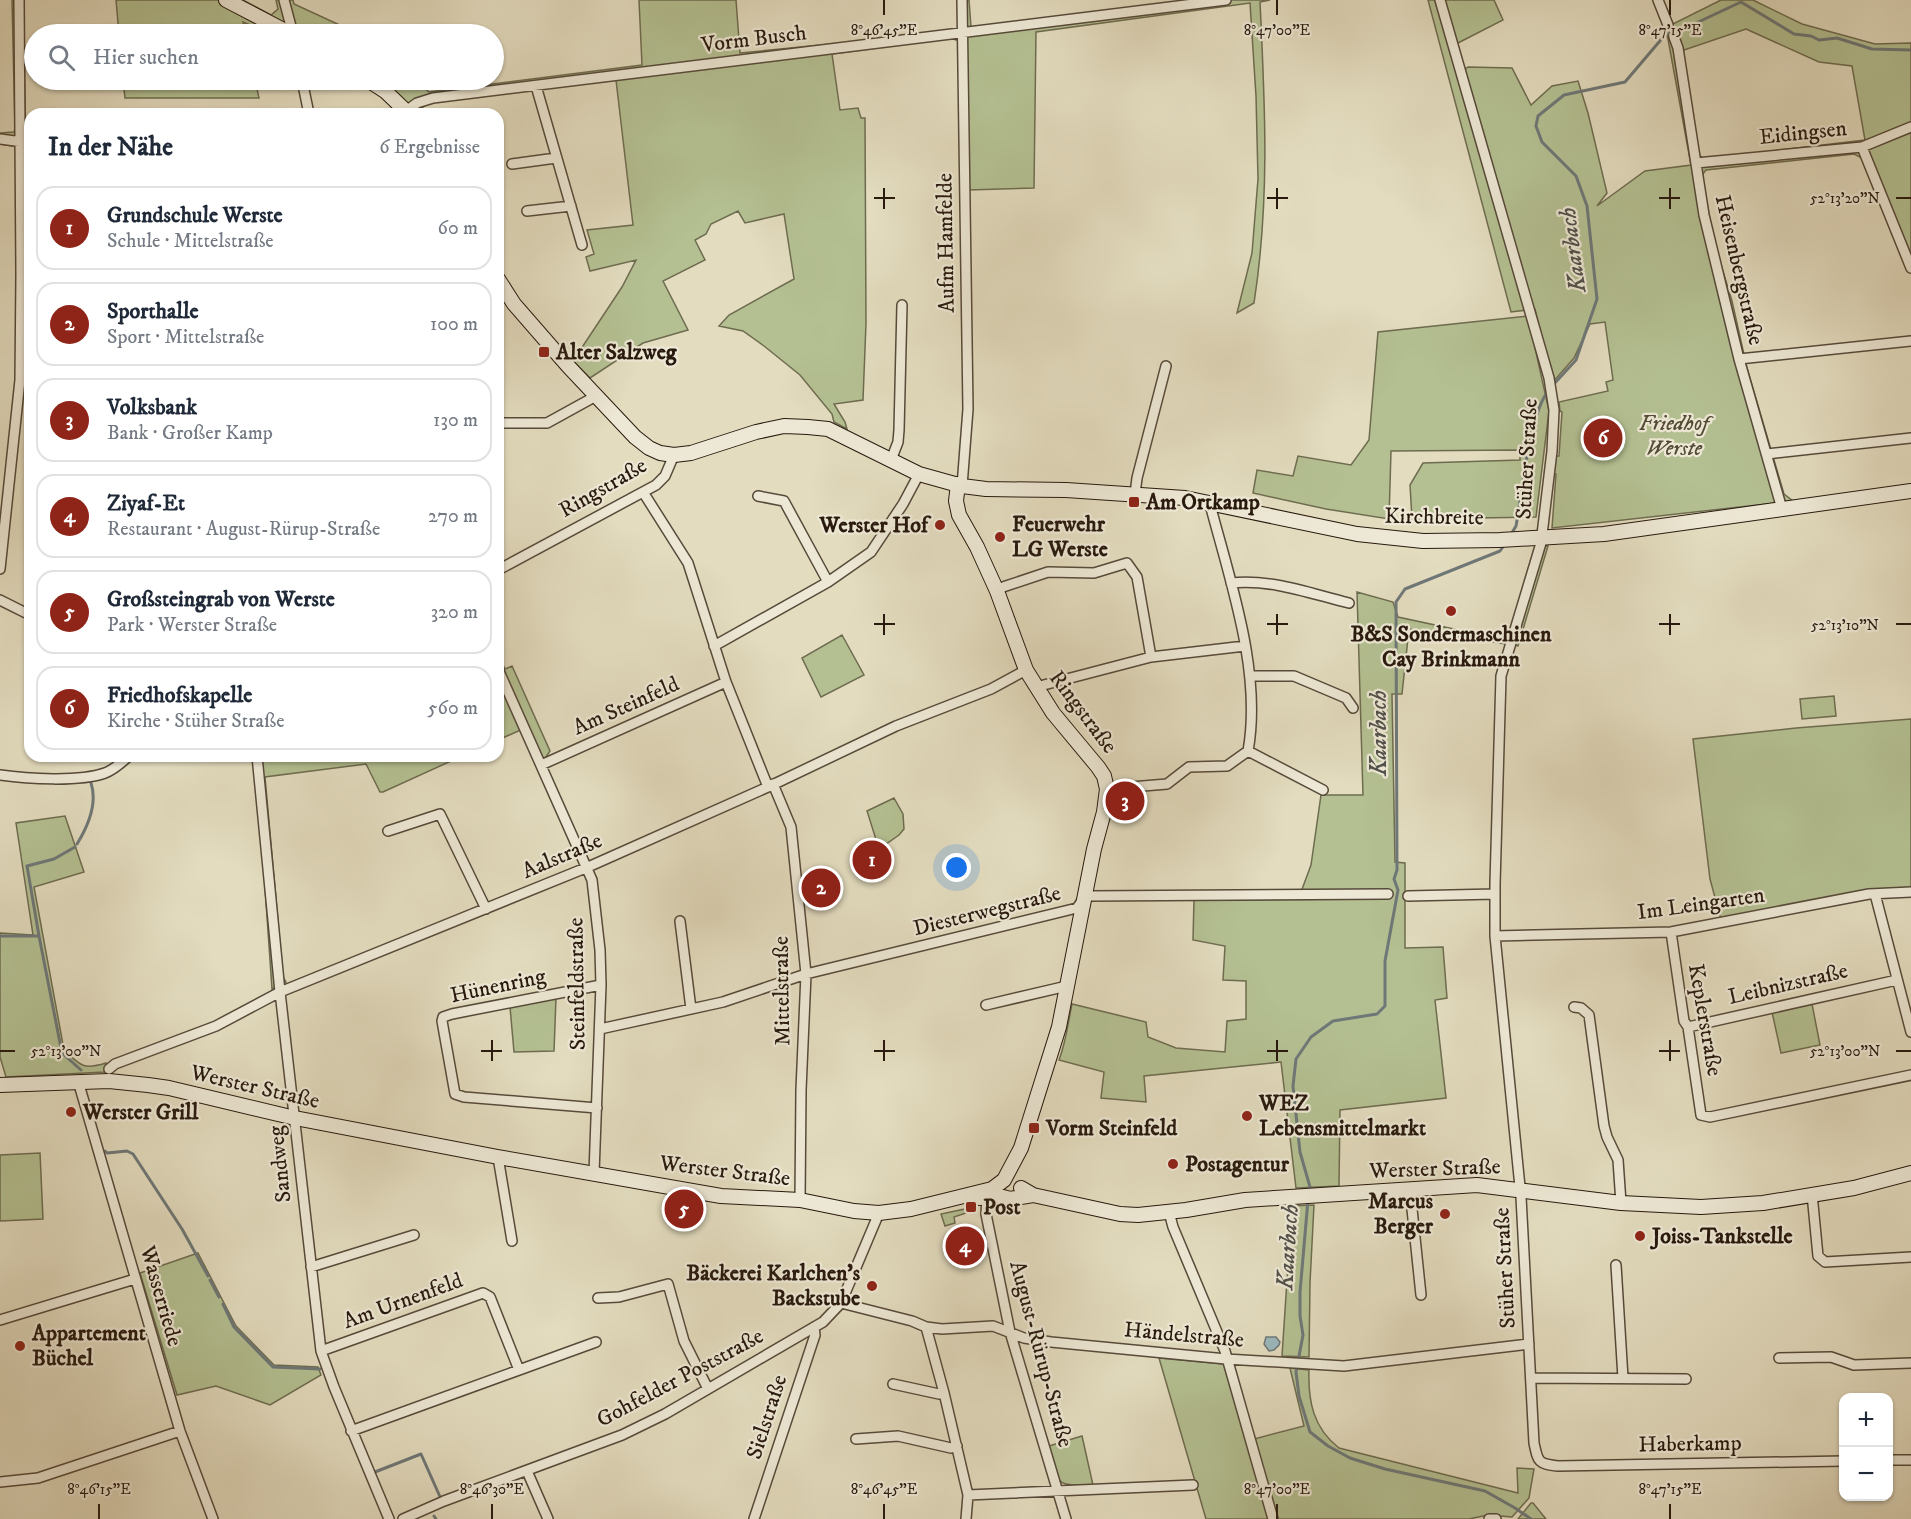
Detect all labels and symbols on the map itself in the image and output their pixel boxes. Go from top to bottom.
street label: Vorm Busch [699,19,809,59]
text: 8°46'45"E [851,21,918,40]
text: 8°47'00"E [1244,21,1311,40]
text: 8°47'15"E [1638,21,1702,40]
street label: Eidingsen [1758,115,1849,151]
street label: Aufm Hamfelde [931,173,961,313]
text: 52°13'20"N [1810,189,1880,208]
street label: Heisenbergstraße [1709,192,1769,348]
water label: Kaarbach [1553,206,1593,295]
place label: Alter Salzweg [555,339,678,366]
marker: Alter Salzweg [537,345,551,359]
street label: Stüher Straße [1510,398,1544,520]
park label: Friedhof Werste [1639,410,1714,462]
pin: 6 [1584,416,1622,460]
street label: Ringstraße [554,452,652,524]
place label: Am Ortkamp [1145,489,1260,516]
marker: Am Ortkamp [1127,495,1141,509]
street label: Kirchbreite [1384,503,1484,531]
place label: Feuerwehr LG Werste [1012,511,1108,563]
place label: Werster Hof [818,512,932,539]
marker: Werster Hof [933,518,947,532]
marker: Feuerwehr LG Werste [993,530,1007,544]
marker: B&S Sondermaschinen Cay Brinkmann [1444,604,1458,618]
text: 52°13'10"N [1811,616,1879,635]
place label: B&S Sondermaschinen Cay Brinkmann [1351,621,1552,673]
street label: Ringstraße [1043,665,1123,759]
street label: Am Steinfeld [569,671,683,741]
water label: Kaarbach [1364,690,1394,777]
pin: 3 [1106,778,1144,824]
street label: Aalstraße [518,827,606,885]
pin: 1 [852,838,892,882]
your location [942,853,971,882]
pin: 2 [802,866,840,910]
street label: Diesterwegstraße [910,880,1064,942]
street label: Im Leingarten [1636,882,1767,926]
street label: Steinfeldstraße [562,917,592,1051]
street label: Mittelstraße [768,936,796,1046]
street label: Leibnizstraße [1726,957,1850,1011]
street label: Keplerstraße [1682,962,1728,1078]
street label: Hünenring [448,963,548,1009]
text: 52°13'00"N [31,1042,101,1061]
text: 52°13'00"N [1810,1042,1880,1061]
street label: Werster Straße [187,1059,322,1115]
place label: WEZ Lebensmittelmarkt [1258,1090,1426,1142]
place label: Werster Grill [82,1099,199,1126]
marker: Werster Grill [64,1105,78,1119]
marker: WEZ Lebensmittelmarkt [1240,1109,1254,1123]
place label: Vorm Steinfeld [1045,1115,1178,1142]
marker: Vorm Steinfeld [1027,1121,1041,1135]
street label: Sandweg [263,1124,297,1204]
street label: Werster Straße [657,1149,792,1192]
place label: Postagentur [1185,1151,1290,1178]
street label: Werster Straße [1368,1153,1501,1185]
marker: Postagentur [1166,1157,1180,1171]
pin: 5 [664,1186,704,1232]
place label: Marcus Berger [1368,1188,1434,1240]
place label: Post [983,1194,1020,1221]
marker: Post [964,1200,978,1214]
water label: Kaarbach [1270,1203,1306,1292]
marker: Marcus Berger [1438,1207,1452,1221]
street label: Stüher Straße [1488,1207,1522,1329]
place label: Joiss-Tankstelle [1649,1223,1793,1250]
pin: 4 [946,1224,984,1268]
marker: Joiss-Tankstelle [1633,1229,1647,1243]
street label: Wasserriede [134,1242,188,1349]
street label: August-Rürup-Straße [1003,1258,1079,1450]
place label: Bäckerei Karlchen's Backstube [686,1260,861,1312]
street label: Am Urnenfeld [339,1267,467,1335]
marker: Bäckerei Karlchen's Backstube [865,1279,879,1293]
street label: Händelstraße [1123,1316,1245,1354]
place label: Appartement Büchel [31,1320,146,1372]
street label: Gohfelder Poststraße [592,1323,768,1433]
marker: Appartement Büchel [13,1339,27,1353]
street label: Sielstraße [741,1371,793,1463]
street label: Haberkamp [1638,1430,1742,1458]
text: 8°46'15"E [67,1480,131,1499]
text: 8°46'30"E [460,1480,525,1499]
text: 8°46'45"E [851,1480,918,1499]
text: 8°47'00"E [1244,1480,1311,1499]
text: 8°47'15"E [1638,1480,1702,1499]

